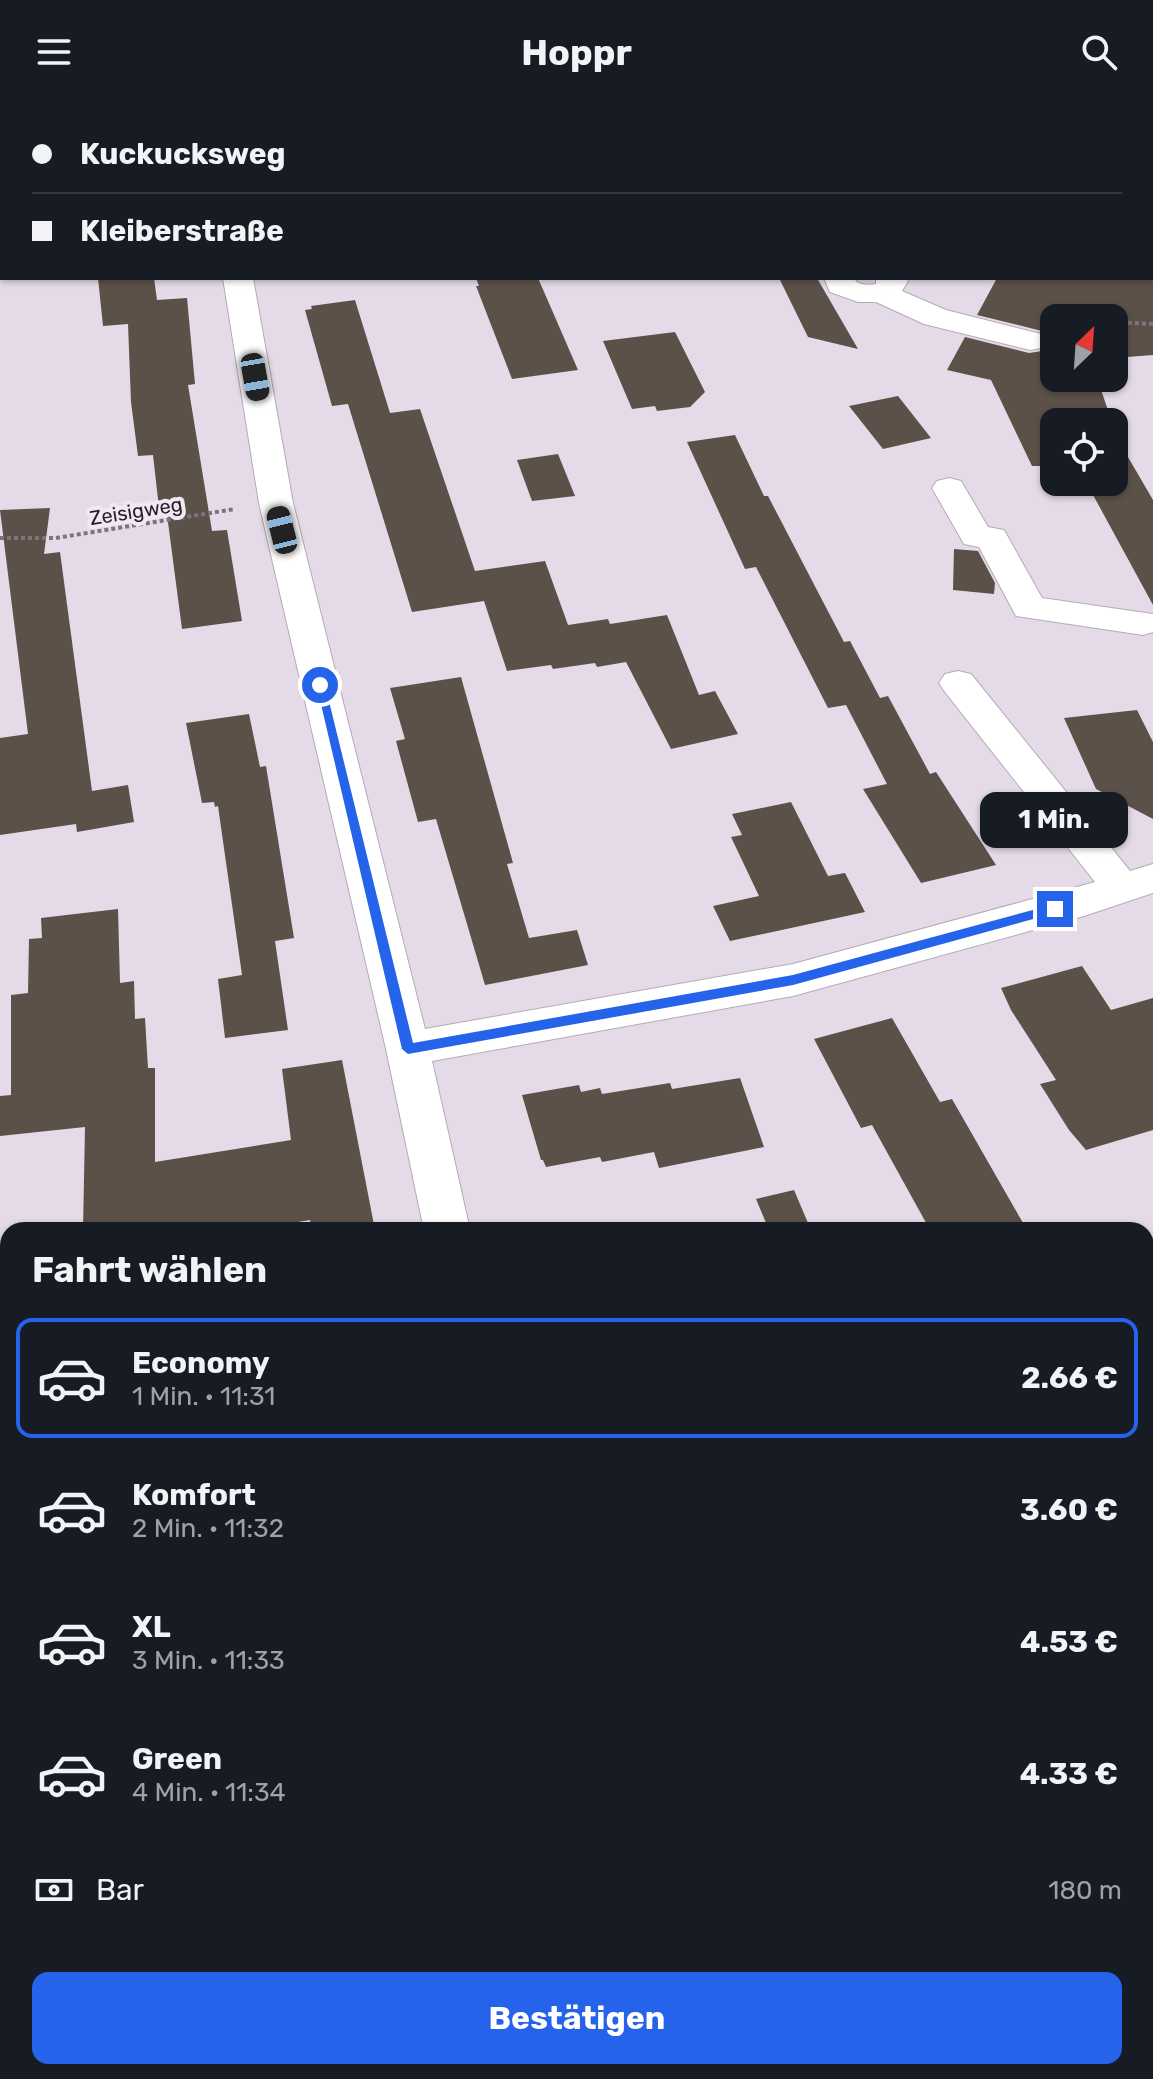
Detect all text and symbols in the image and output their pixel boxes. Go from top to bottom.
icon: menu [32,30,76,74]
icon: search [1077,30,1121,74]
text: Hoppr [521,31,632,74]
text: Kuckucksweg [80,136,286,172]
text: Kleiberstraße [80,213,284,249]
north arrow [1040,304,1128,392]
map controls [1040,304,1128,496]
car [239,351,271,403]
button: locate [1040,408,1128,496]
street label: Zeisigweg [88,492,184,530]
car [265,504,299,556]
route start [302,667,338,703]
callout: 1 Min. [981,793,1129,849]
text: 1 Min. [1018,804,1090,835]
route end [1037,891,1073,927]
text: Fahrt wählen [32,1248,267,1291]
icon: car [36,1342,108,1414]
text: Economy [132,1345,270,1381]
text: 2.66 € [1021,1360,1118,1396]
text: 1 Min. · 11:31 [132,1381,275,1412]
icon: car [36,1474,108,1546]
text: Komfort [132,1477,256,1513]
text: 3.60 € [1020,1492,1118,1528]
text: 2 Min. · 11:32 [132,1513,284,1544]
icon: car [36,1606,108,1678]
text: XL [132,1609,171,1645]
text: 4.53 € [1020,1624,1118,1660]
text: 3 Min. · 11:33 [132,1645,285,1676]
icon: car [36,1738,108,1810]
text: Green [132,1741,222,1777]
text: 4.33 € [1020,1756,1118,1792]
text: 4 Min. · 11:34 [132,1777,286,1808]
icon: cash [32,1868,76,1912]
text: Bar [96,1872,144,1908]
text: 180 m [1048,1875,1122,1906]
button: Bestätigen [32,1972,1122,2064]

